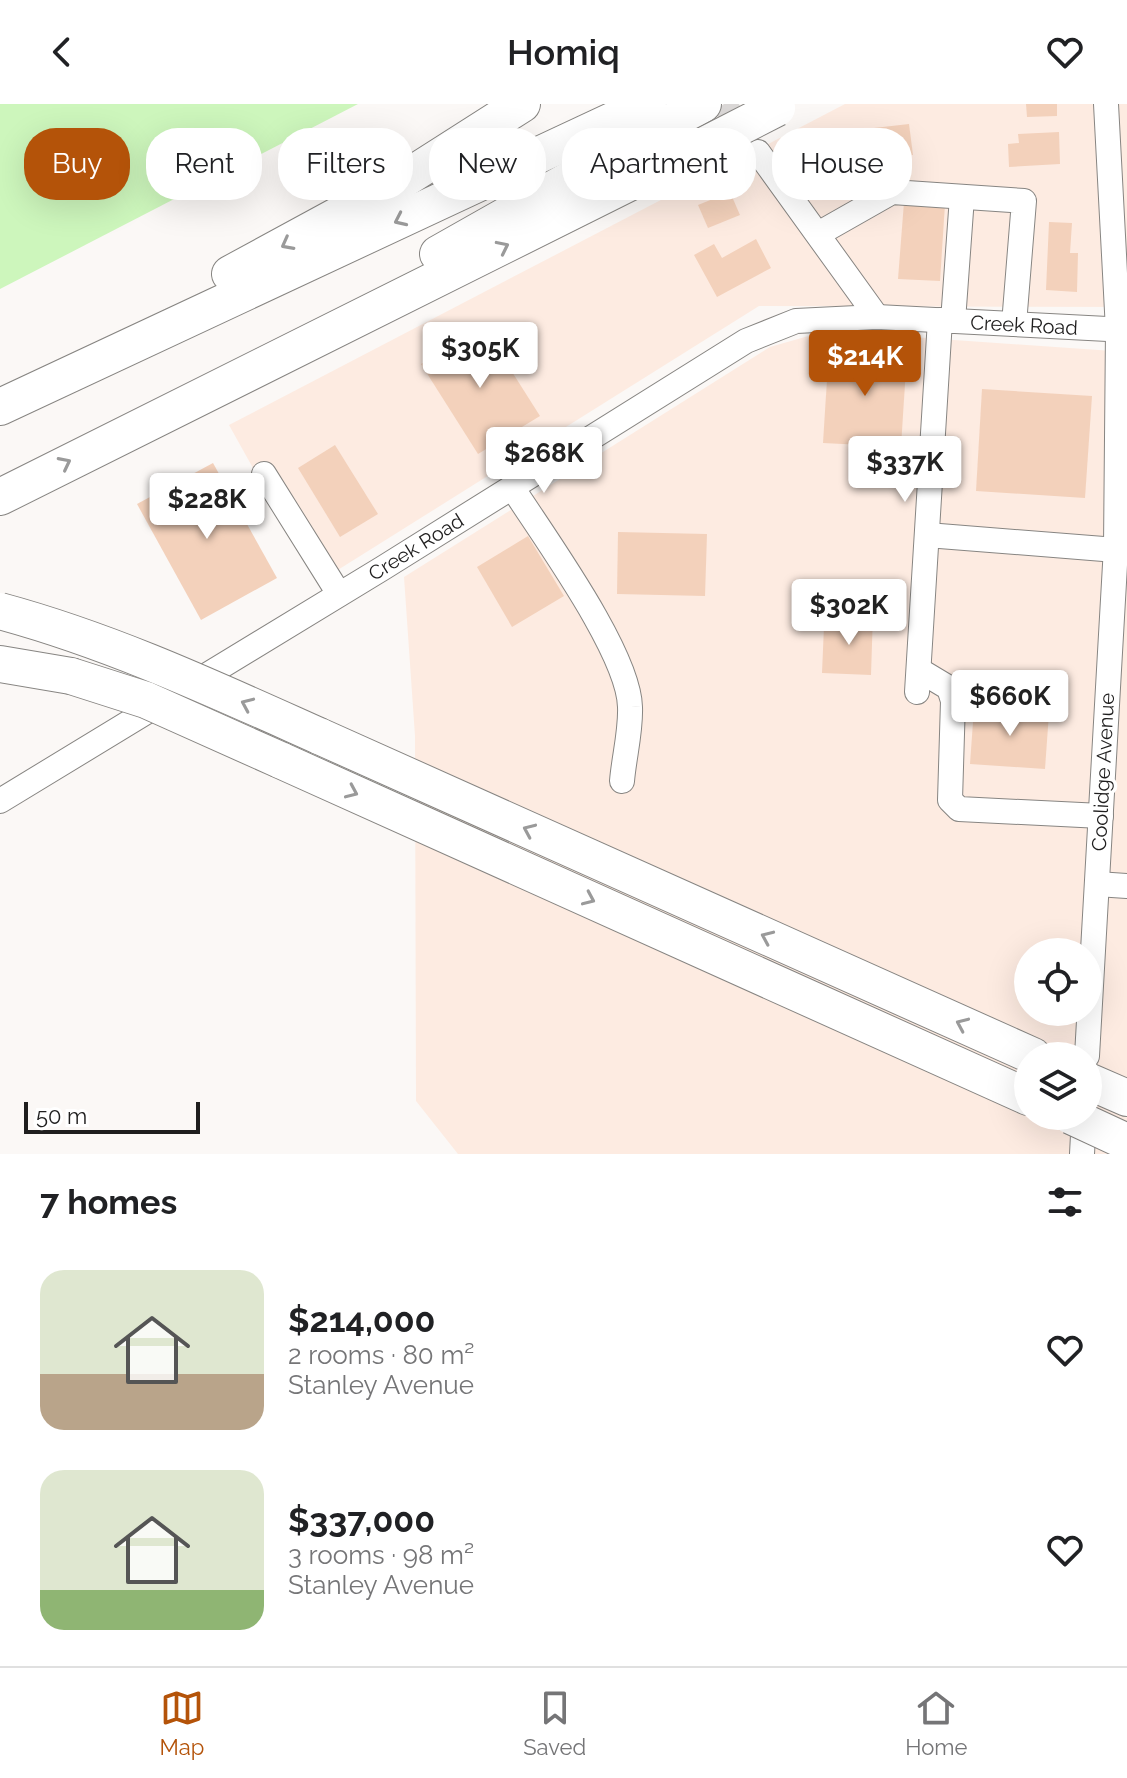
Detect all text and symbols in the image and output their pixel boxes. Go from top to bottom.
icon: back [40,30,84,74]
icon: heart [1043,30,1087,74]
text: Homiq [507,31,620,73]
chip: Buy [24,128,130,200]
chip: Rent [146,128,262,200]
chip: Filters [278,128,413,200]
chip: New [429,128,546,200]
chip: Apartment [562,128,756,200]
chip: House [772,128,912,200]
one-way arrow [393,210,408,226]
one-way arrow [281,234,296,250]
one-way arrow [494,242,509,257]
street label: Creek Road [970,310,1078,340]
pin: $305K [424,322,536,390]
pin: $214K [809,330,921,398]
text: $305K [441,333,519,363]
text: $214K [827,341,903,371]
pin: $268K [488,427,600,495]
pin: $337K [849,436,961,504]
text: $268K [504,438,584,468]
text: $337K [866,447,944,477]
one-way arrow [57,458,72,473]
pin: $228K [151,473,263,541]
text: $228K [168,484,246,514]
street label: Creek Road [364,508,468,586]
pin: $302K [793,579,905,647]
text: $302K [810,590,888,620]
pin: $660K [954,670,1066,738]
text: $660K [969,681,1051,711]
street label: Coolidge Avenue [1087,692,1119,852]
one-way arrow [241,698,255,714]
one-way arrow [343,783,358,799]
one-way arrow [523,824,538,840]
one-way arrow [581,889,595,905]
one-way arrow [760,930,775,946]
map controls [1014,938,1102,1130]
button: locate [1014,938,1102,1026]
one-way arrow [956,1018,970,1034]
button: layers [1014,1042,1102,1130]
scale bar [24,1098,200,1134]
text: 50 m [36,1103,87,1129]
icon: filters [1043,1180,1087,1224]
text: 7 homes [40,1182,177,1222]
text: $214,000 [288,1300,435,1340]
icon: home [104,1302,200,1398]
icon: heart [1043,1328,1087,1372]
text: 2 rooms · 80 m² [288,1340,474,1370]
text: Stanley Avenue [288,1370,474,1400]
text: $337,000 [288,1500,435,1540]
icon: home [104,1502,200,1598]
icon: heart [1043,1528,1087,1572]
text: 3 rooms · 98 m² [288,1540,474,1570]
text: Stanley Avenue [288,1570,474,1600]
tab: Map [160,1686,204,1760]
tab: Saved [523,1686,586,1760]
tab: Home [905,1686,967,1760]

